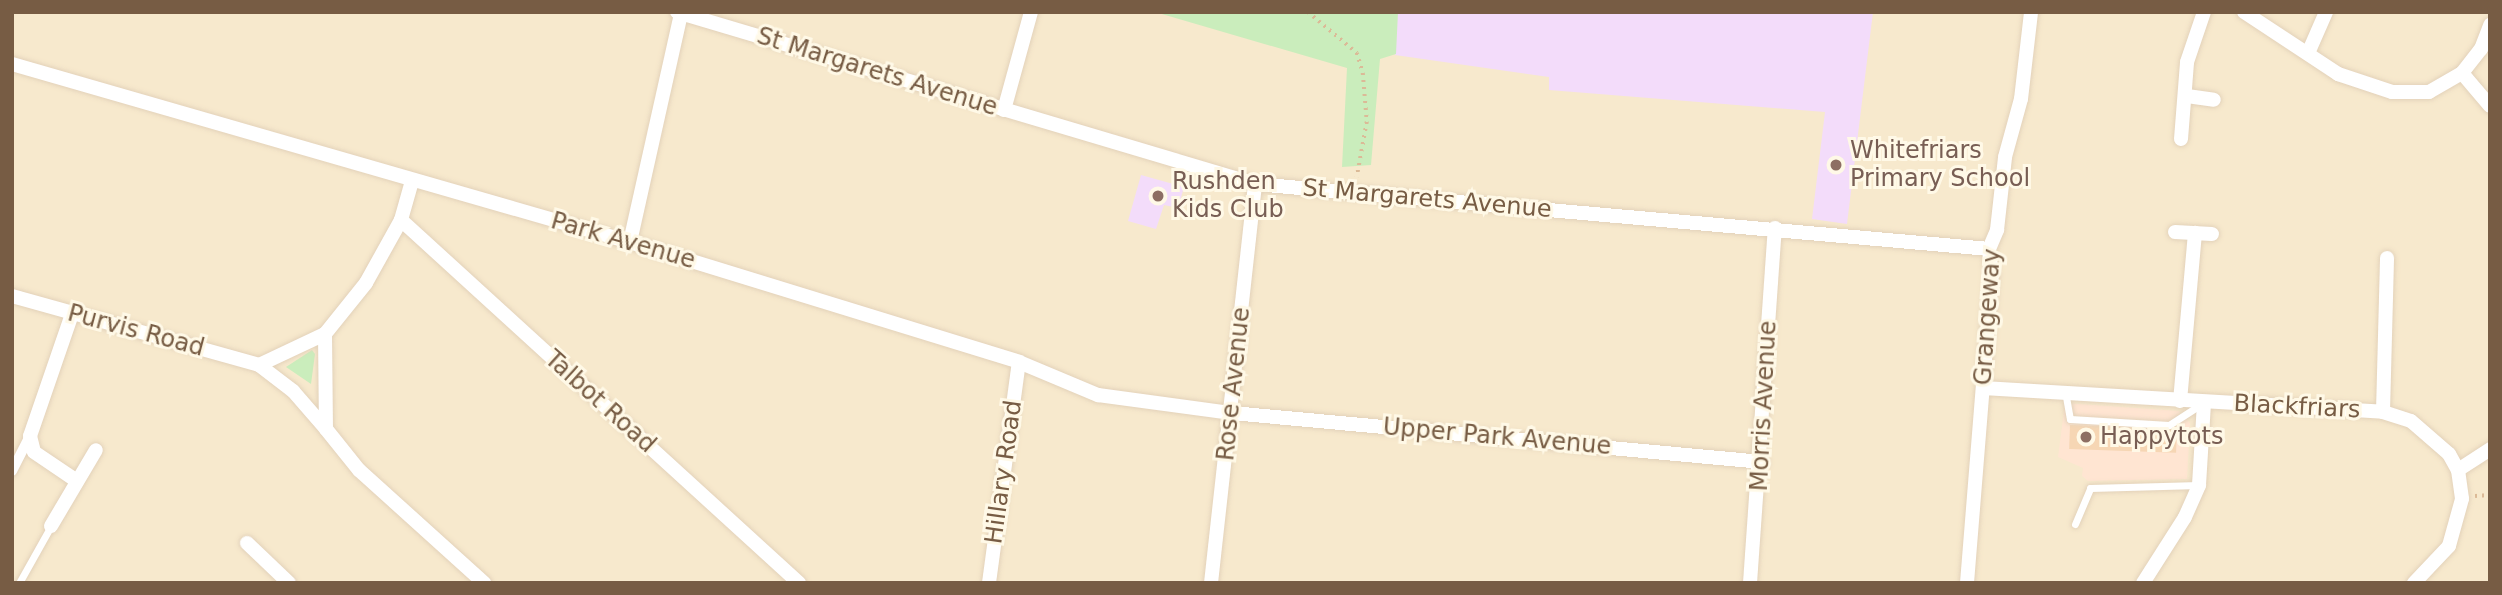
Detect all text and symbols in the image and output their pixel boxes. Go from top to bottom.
street label: St Margarets Avenue [753,22,1001,122]
place label: Whitefriars Primary School [1850,137,2030,193]
marker: Whitefriars Primary School [1828,157,1844,173]
place label: Rushden Kids Club [1172,168,1284,224]
street label: St Margarets Avenue [1301,174,1553,224]
marker: Rushden Kids Club [1150,188,1166,204]
street label: Park Avenue [548,207,698,275]
street label: Grangeway [1969,248,2007,386]
street label: Purvis Road [64,299,208,363]
street label: Rose Avenue [1212,306,1256,462]
street label: Morris Avenue [1745,320,1783,492]
street label: Talbot Road [539,345,661,459]
street label: Blackfriars [2233,389,2361,425]
street label: Hillary Road [980,398,1028,546]
street label: Upper Park Avenue [1382,413,1612,461]
place label: Happytots [2100,423,2223,451]
marker: Happytots [2078,429,2094,445]

